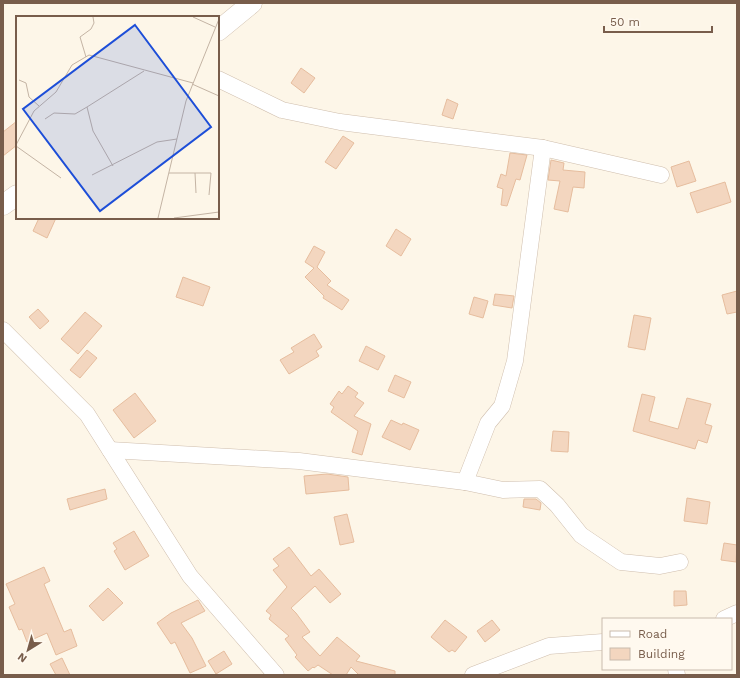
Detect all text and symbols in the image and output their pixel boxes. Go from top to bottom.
scale bar [604,8,712,34]
text: 50 m [610,15,640,29]
inset map [16,16,219,219]
legend [602,618,732,670]
text: Road [638,627,667,641]
north arrow [8,630,48,670]
text: Building [638,647,685,661]
text: N [15,650,29,665]

